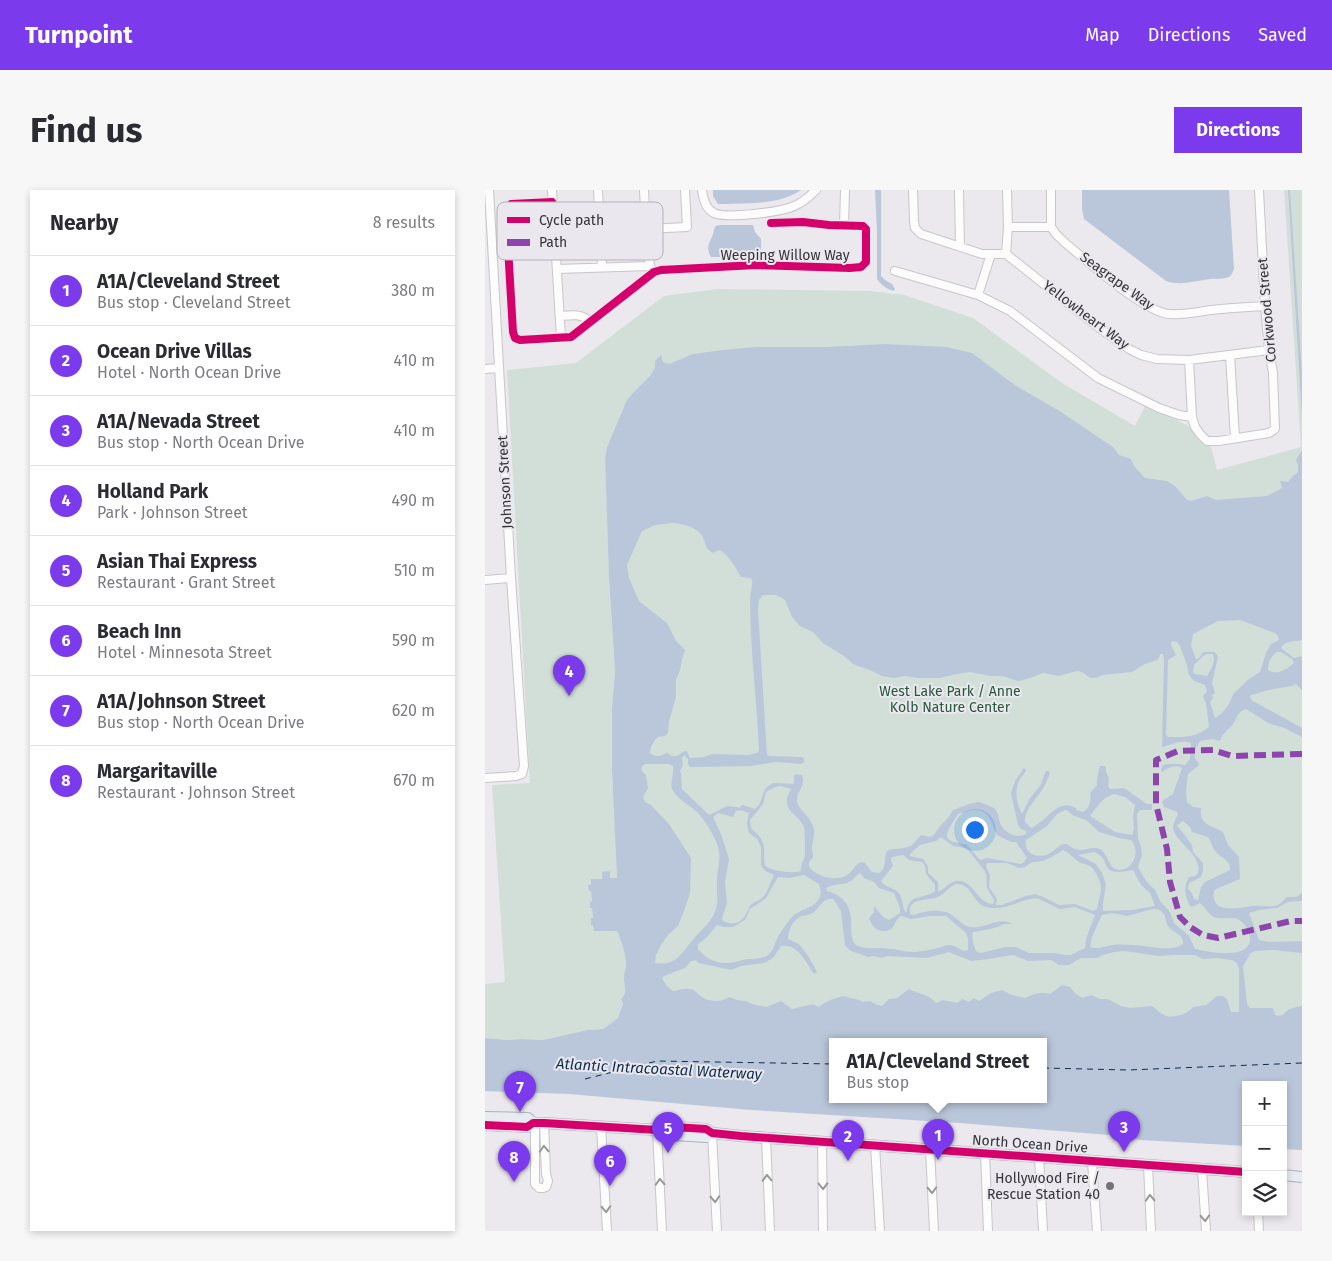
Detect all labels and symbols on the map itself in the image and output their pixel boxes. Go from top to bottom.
legend [497,202,663,260]
text: Cycle path [539,212,604,229]
text: Path [539,234,567,251]
street label: Weeping Willow Way [720,247,850,264]
street label: Seagrape Way [1077,248,1157,314]
street label: Corkwood Street [1254,256,1280,363]
street label: Yellowheart Way [1039,277,1133,353]
street label: Johnson Street [494,434,516,529]
pin: 4 [553,655,585,696]
park label: West Lake Park / Anne Kolb Nature Center [879,683,1021,716]
your location [962,817,988,843]
water label: Atlantic Intracoastal Waterway [555,1055,763,1083]
pin: 7 [504,1071,536,1112]
pin: 3 [1108,1111,1140,1152]
pin: 5 [652,1112,684,1153]
pin: 1 [922,1119,954,1160]
pin: 2 [832,1120,864,1161]
street label: North Ocean Drive [972,1131,1088,1157]
pin: 8 [498,1141,530,1182]
one-way arrow [539,1144,550,1152]
pin: 6 [594,1145,626,1186]
place label: Hollywood Fire / Rescue Station 40 [987,1170,1100,1203]
one-way arrow [762,1173,773,1181]
one-way arrow [654,1178,665,1186]
marker: Hollywood Fire / Rescue Station 40 [1104,1180,1116,1192]
one-way arrow [818,1183,828,1191]
one-way arrow [926,1186,937,1194]
one-way arrow [1144,1194,1155,1202]
one-way arrow [710,1196,721,1204]
one-way arrow [600,1205,611,1213]
one-way arrow [1200,1214,1211,1222]

